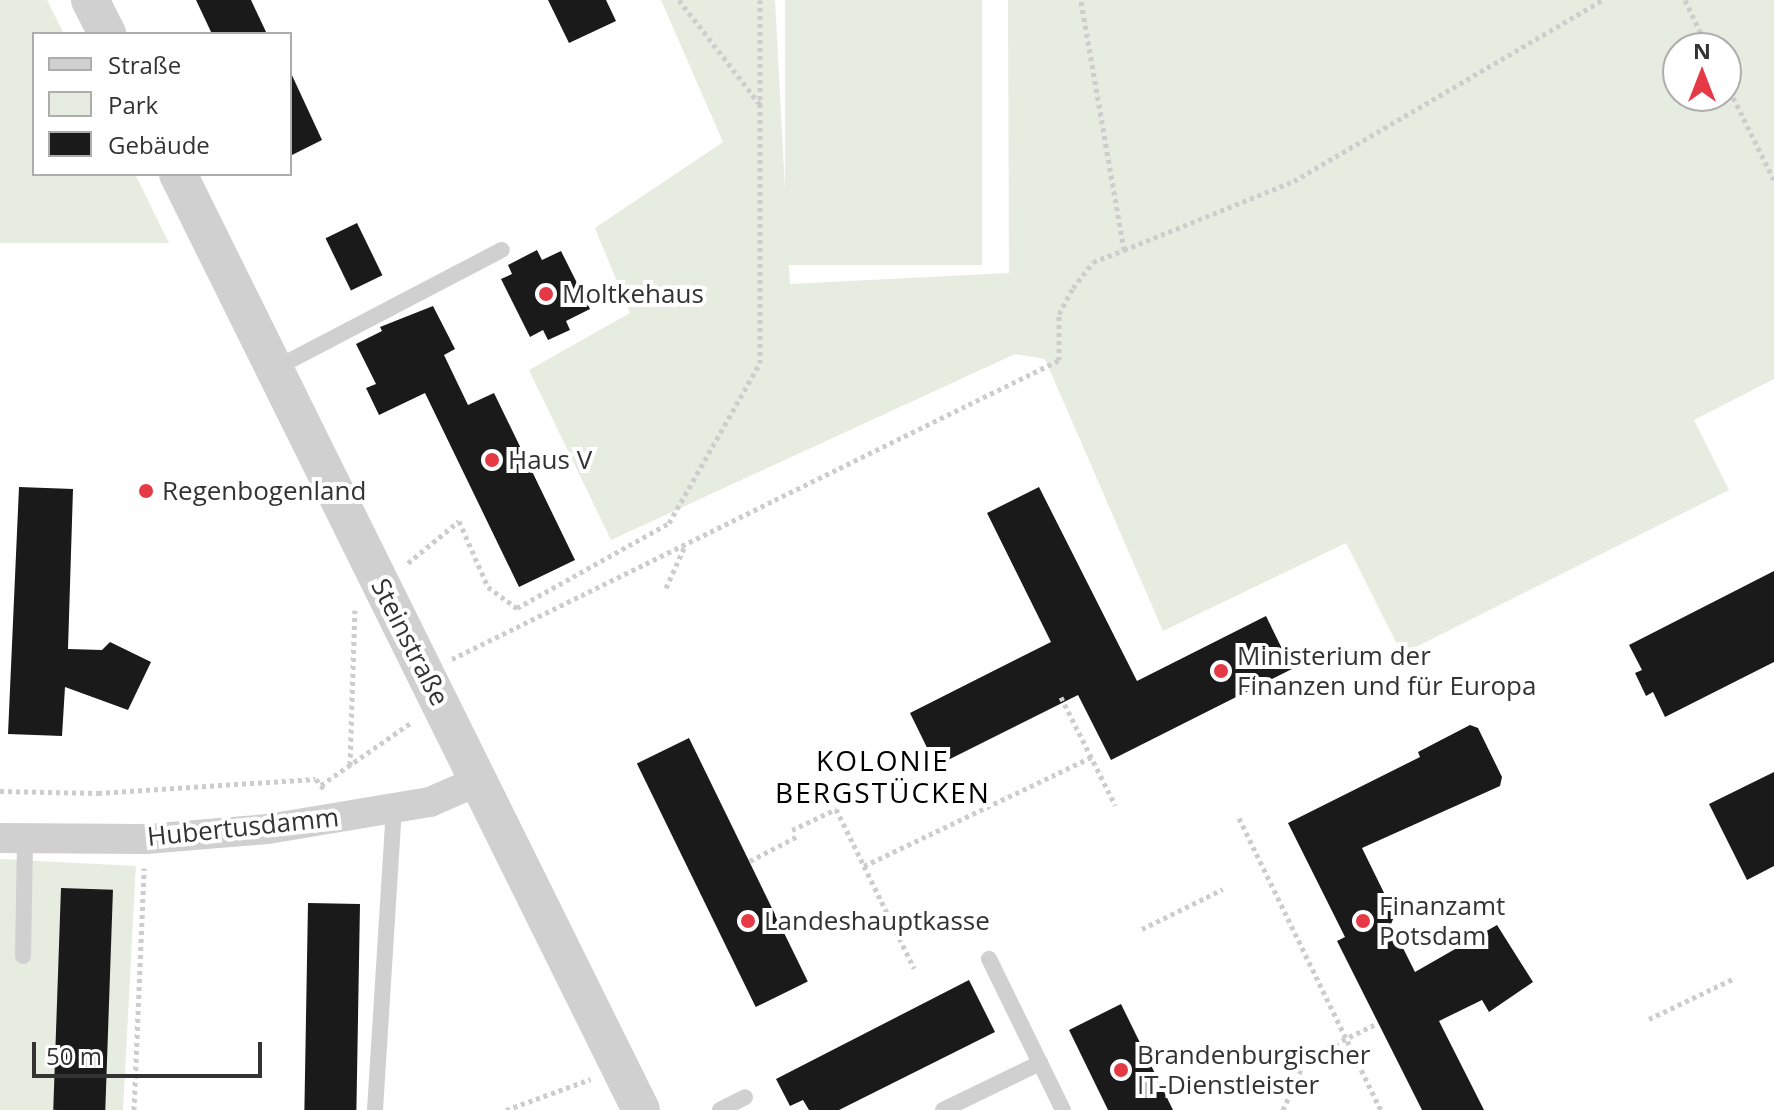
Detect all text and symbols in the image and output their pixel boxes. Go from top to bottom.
legend [32,32,292,176]
north arrow [1662,32,1742,112]
text: N [1693,35,1711,65]
text: Straße [108,48,181,81]
text: Park [108,88,158,121]
text: Gebäude [108,128,210,161]
place label: Moltkehaus [562,278,704,310]
marker: Moltkehaus [537,285,555,303]
place label: Haus V [508,444,592,476]
marker: Haus V [483,451,501,469]
place label: Regenbogenland [162,475,366,507]
marker: Regenbogenland [137,482,155,500]
street label: Steinstraße [365,573,455,711]
place label: Ministerium der Finanzen und für Europa [1237,640,1536,702]
marker: Ministerium der Finanzen und für Europa [1212,662,1230,680]
district label: KOLONIE BERGSTÜCKEN [775,743,991,809]
street label: Hubertusdamm [146,801,340,853]
place label: Finanzamt Potsdam [1379,890,1505,952]
place label: Landeshauptkasse [764,905,990,937]
marker: Landeshauptkasse [739,912,757,930]
marker: Finanzamt Potsdam [1354,912,1372,930]
scale bar [36,1026,266,1076]
text: 50 m [46,1039,102,1072]
place label: Brandenburgischer IT-Dienstleister [1137,1039,1370,1100]
marker: Brandenburgischer IT-Dienstleister [1112,1061,1130,1079]

